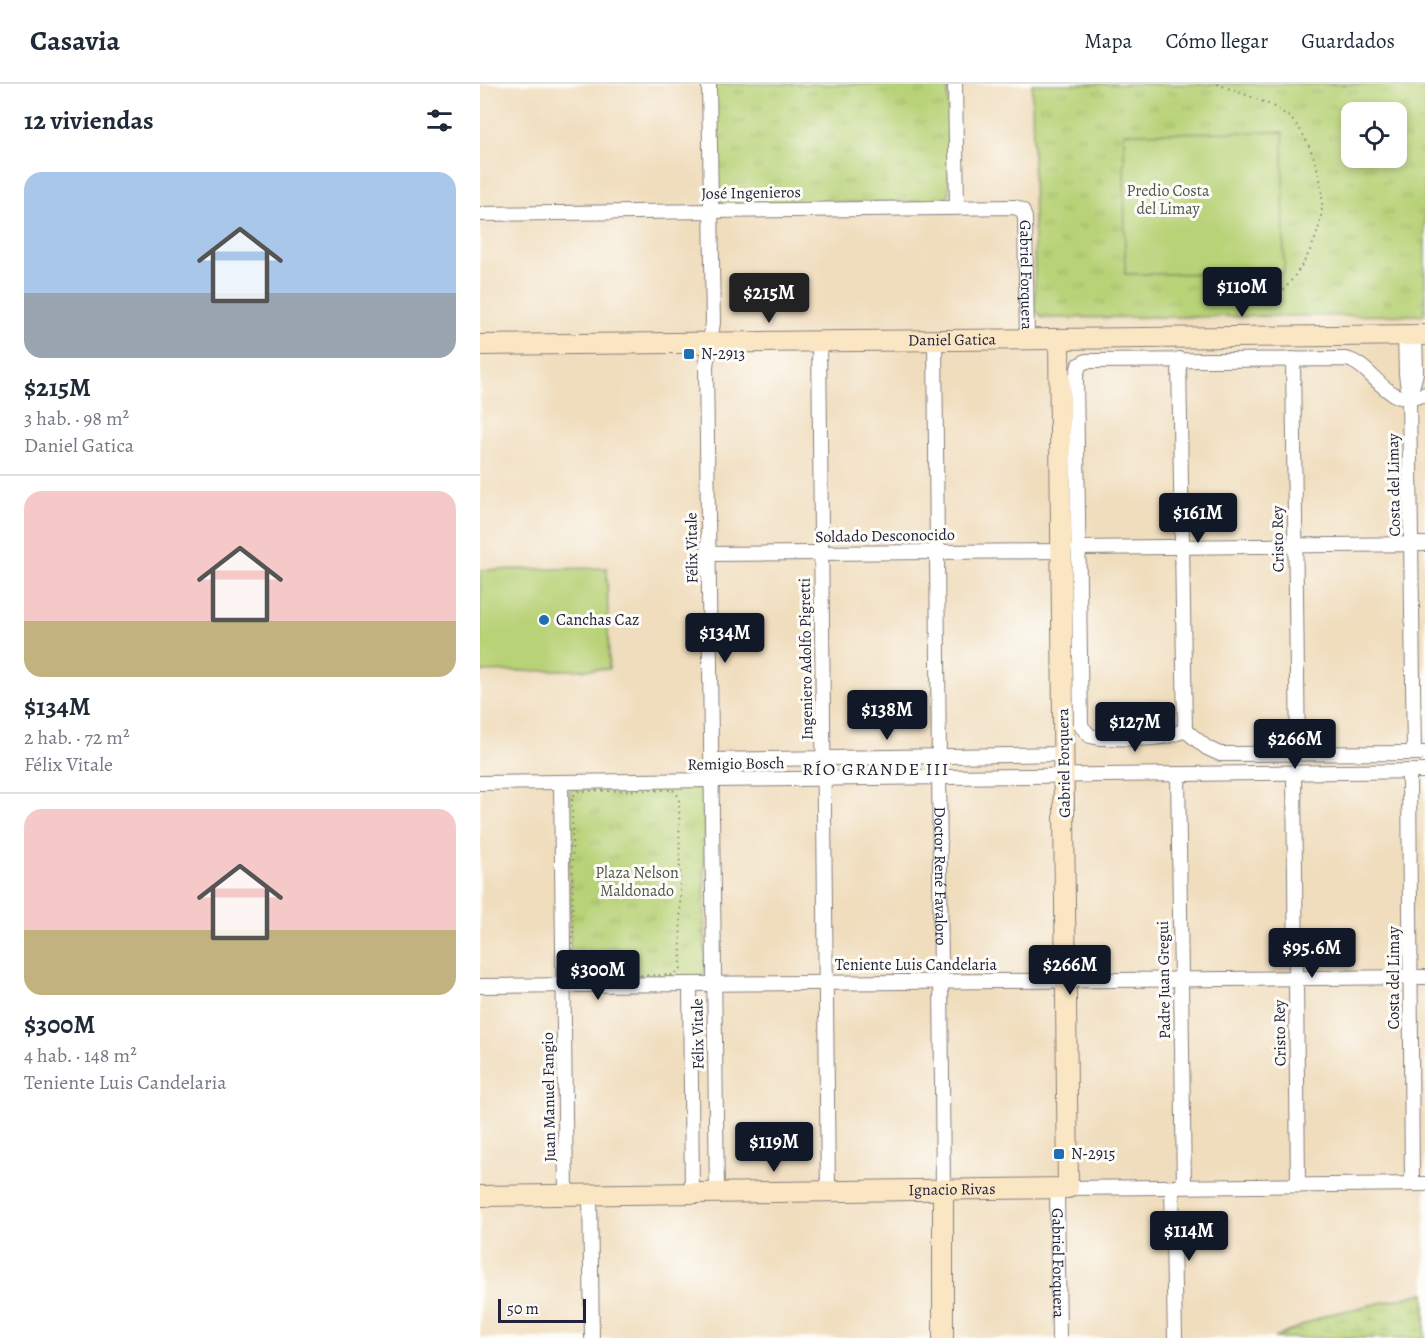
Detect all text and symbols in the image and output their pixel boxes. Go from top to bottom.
text: Casavia [30,22,120,60]
text: Mapa [1084,27,1132,55]
text: Cómo llegar [1165,27,1268,55]
text: Guardados [1301,27,1395,55]
map controls [1341,102,1407,168]
button: locate [1341,102,1407,168]
text: 12 viviendas [24,103,154,138]
icon: filters [423,104,456,137]
park label: Predio Costa del Limay [1127,180,1210,220]
street label: José Ingenieros [701,181,801,205]
icon: home [186,211,294,319]
street label: Gabriel Forquera [1014,220,1038,330]
pin: $110M [1200,267,1284,318]
pin: $215M [727,273,811,324]
text: $110M [1217,273,1267,300]
text: $215M [743,279,795,306]
street label: Daniel Gatica [908,329,997,351]
place label: N-2913 [701,343,745,365]
marker: N-2913 [682,347,696,361]
text: $215M [24,370,91,405]
text: 3 hab. · 98 m² [24,405,129,432]
text: Daniel Gatica [24,432,134,459]
street label: Costa del Limay [1382,432,1406,537]
pin: $161M [1156,493,1240,544]
text: $161M [1173,499,1223,526]
street label: Cristo Rey [1266,505,1290,573]
street label: Félix Vitale [680,512,704,584]
street label: Soldado Desconocido [815,524,955,548]
icon: home [186,530,294,638]
street label: Ingeniero Adolfo Pigretti [794,578,818,740]
place label: Canchas Caz [556,609,639,631]
marker: Canchas Caz [537,613,551,627]
pin: $134M [683,613,767,664]
text: $134M [699,619,751,646]
text: $134M [24,689,91,724]
pin: $138M [845,690,929,741]
text: $138M [861,696,913,723]
pin: $127M [1093,702,1177,753]
street label: Gabriel Forquera [1052,707,1076,818]
text: $127M [1109,708,1161,735]
pin: $266M [1253,719,1337,770]
text: 2 hab. · 72 m² [24,724,129,751]
text: $266M [1268,725,1322,752]
text: Félix Vitale [24,751,113,778]
street label: Remigio Bosch [687,752,785,776]
district label: RÍO GRANDE III [802,757,950,781]
street label: Doctor René Favaloro [928,806,952,946]
icon: home [186,848,294,956]
park label: Plaza Nelson Maldonado [595,862,679,902]
street label: Padre Juan Gregui [1152,921,1176,1039]
street label: Costa del Limay [1383,926,1405,1030]
pin: $95.6M [1263,928,1361,979]
text: $95.6M [1283,934,1341,961]
pin: $266M [1028,945,1112,996]
pin: $300M [556,950,640,1001]
text: $266M [1043,951,1097,978]
street label: Teniente Luis Candelaria [835,954,998,976]
text: $300M [571,956,625,983]
street label: Félix Vitale [686,998,710,1070]
street label: Cristo Rey [1268,999,1292,1067]
text: $300M [24,1007,95,1042]
street label: Juan Manuel Fangio [537,1032,561,1162]
text: 4 hab. · 148 m² [24,1042,137,1069]
text: Teniente Luis Candelaria [24,1069,227,1096]
pin: $119M [732,1122,816,1173]
text: $119M [749,1128,799,1155]
place label: N-2915 [1071,1143,1115,1165]
marker: N-2915 [1052,1147,1066,1161]
street label: Ignacio Rivas [908,1178,996,1201]
street label: Gabriel Forquera [1046,1208,1070,1319]
pin: $114M [1147,1211,1231,1262]
text: $114M [1164,1217,1214,1244]
scale bar [498,1296,586,1324]
text: 50 m [507,1298,539,1320]

